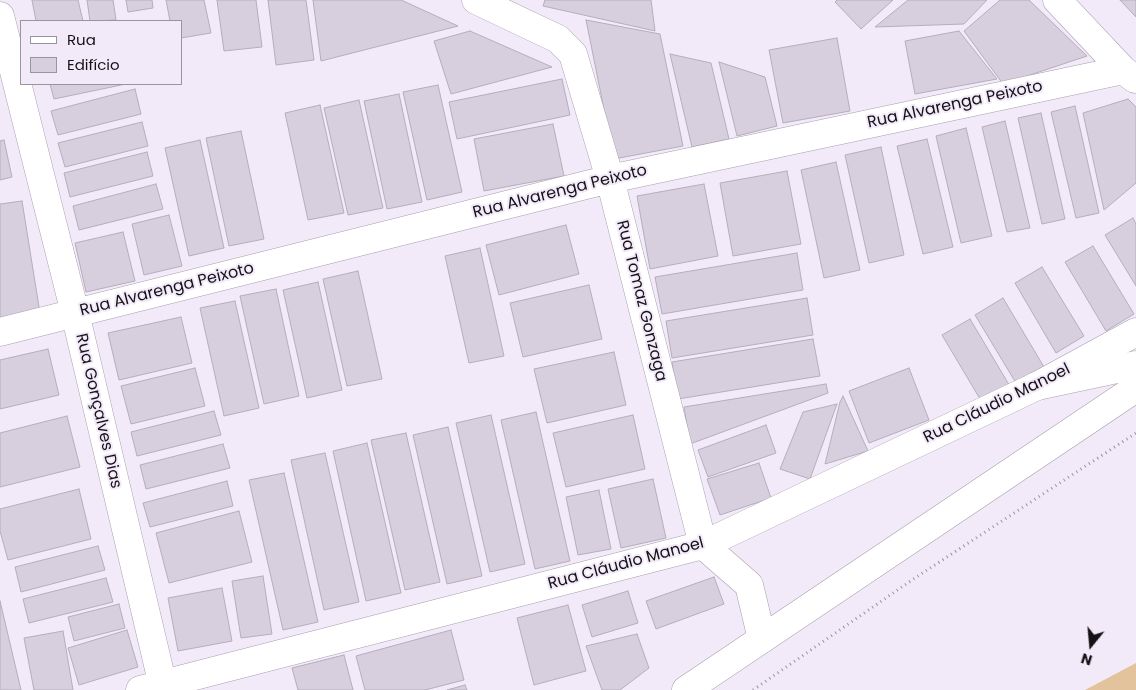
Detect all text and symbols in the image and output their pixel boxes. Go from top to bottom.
legend [20,20,182,85]
text: Rua [67,29,96,50]
text: Edifício [67,54,120,75]
street label: Rua Alvarenga Peixoto [866,77,1044,133]
street label: Rua Alvarenga Peixoto [471,161,649,223]
street label: Rua Tomaz Gonzaga [612,218,670,384]
street label: Rua Alvarenga Peixoto [78,259,256,321]
street label: Rua Gonçalves Dias [71,332,125,490]
street label: Rua Cláudio Manoel [921,360,1073,448]
street label: Rua Cláudio Manoel [546,534,706,594]
north arrow [1066,620,1116,670]
text: N [1079,648,1095,670]

